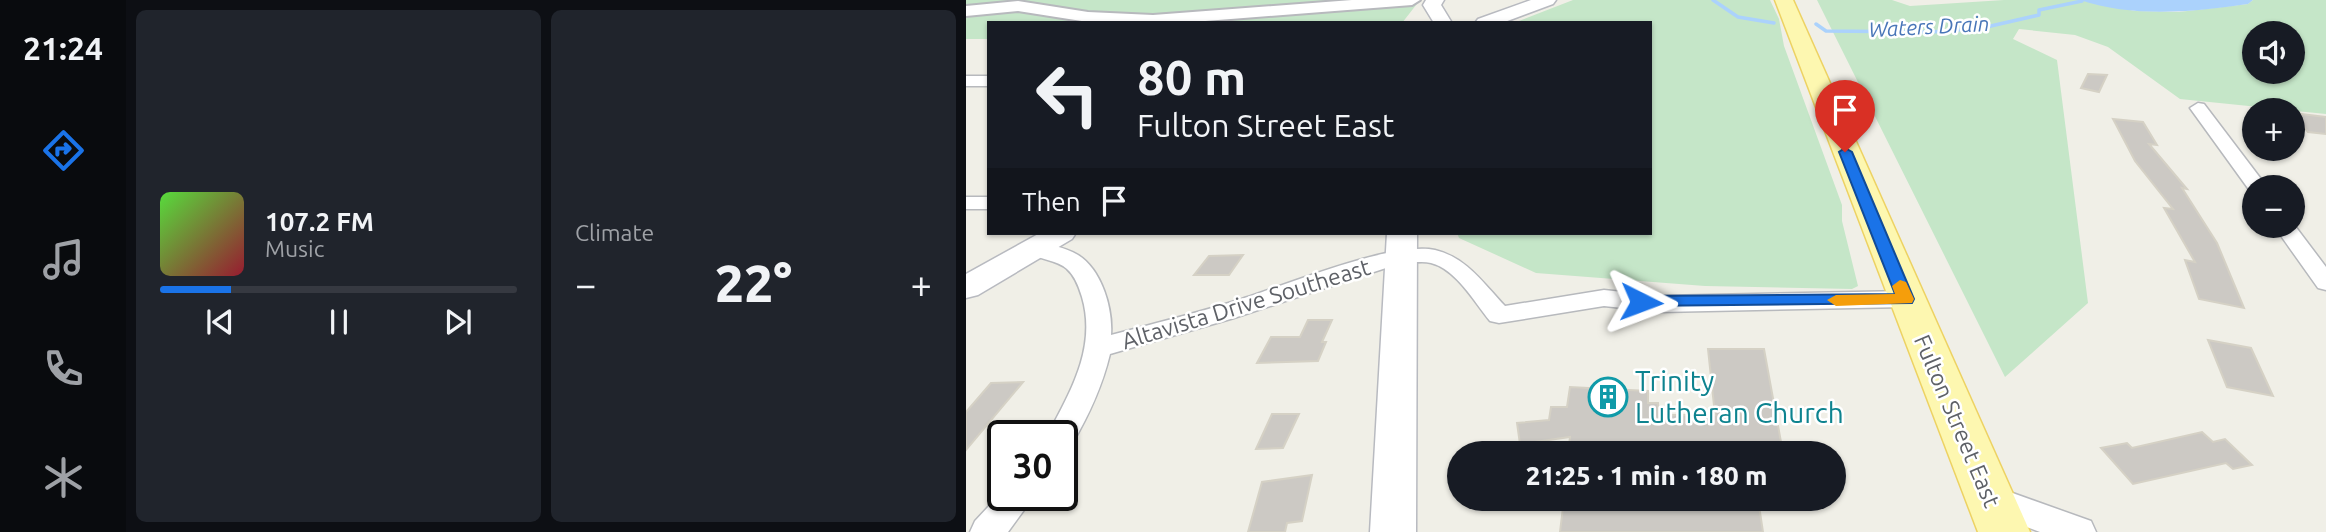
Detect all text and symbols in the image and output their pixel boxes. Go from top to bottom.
water label: Waters Drain [1868,11,1990,41]
map controls [2242,21,2305,238]
button: sound [2242,21,2305,84]
text: 21:24 [23,30,103,66]
icon: left [1022,49,1113,140]
text: 80 m [1137,49,1246,104]
pin [1815,80,1875,152]
icon: arrive [1826,91,1864,129]
button: + [2242,98,2305,161]
text: Fulton Street East [1137,107,1394,143]
icon: directions [39,126,88,175]
button: − [2242,175,2305,238]
icon: arrive [1095,182,1133,220]
text: Then [1022,187,1081,216]
text: 107.2 FM [265,207,374,236]
text: Climate [575,220,654,245]
icon: music [39,235,88,284]
text: Music [265,236,324,261]
text: 22° [715,254,792,312]
street label: Altavista Drive Southeast [1119,254,1373,353]
text: − [575,263,596,305]
text: + [911,263,932,305]
position arrow [1604,265,1678,339]
icon: previous [201,303,239,341]
icon: pause [320,303,358,341]
icon: next [439,303,477,341]
street label: Fulton Street East [1910,331,2005,511]
icon: phone [39,344,88,393]
place label: Trinity Lutheran Church [1635,365,1844,428]
building icon: Trinity Lutheran Church [1587,376,1629,418]
speed limit sign: 30 [987,420,1078,511]
icon: climate [39,453,88,502]
text: 21:25 · 1 min · 180 m [1526,461,1767,490]

